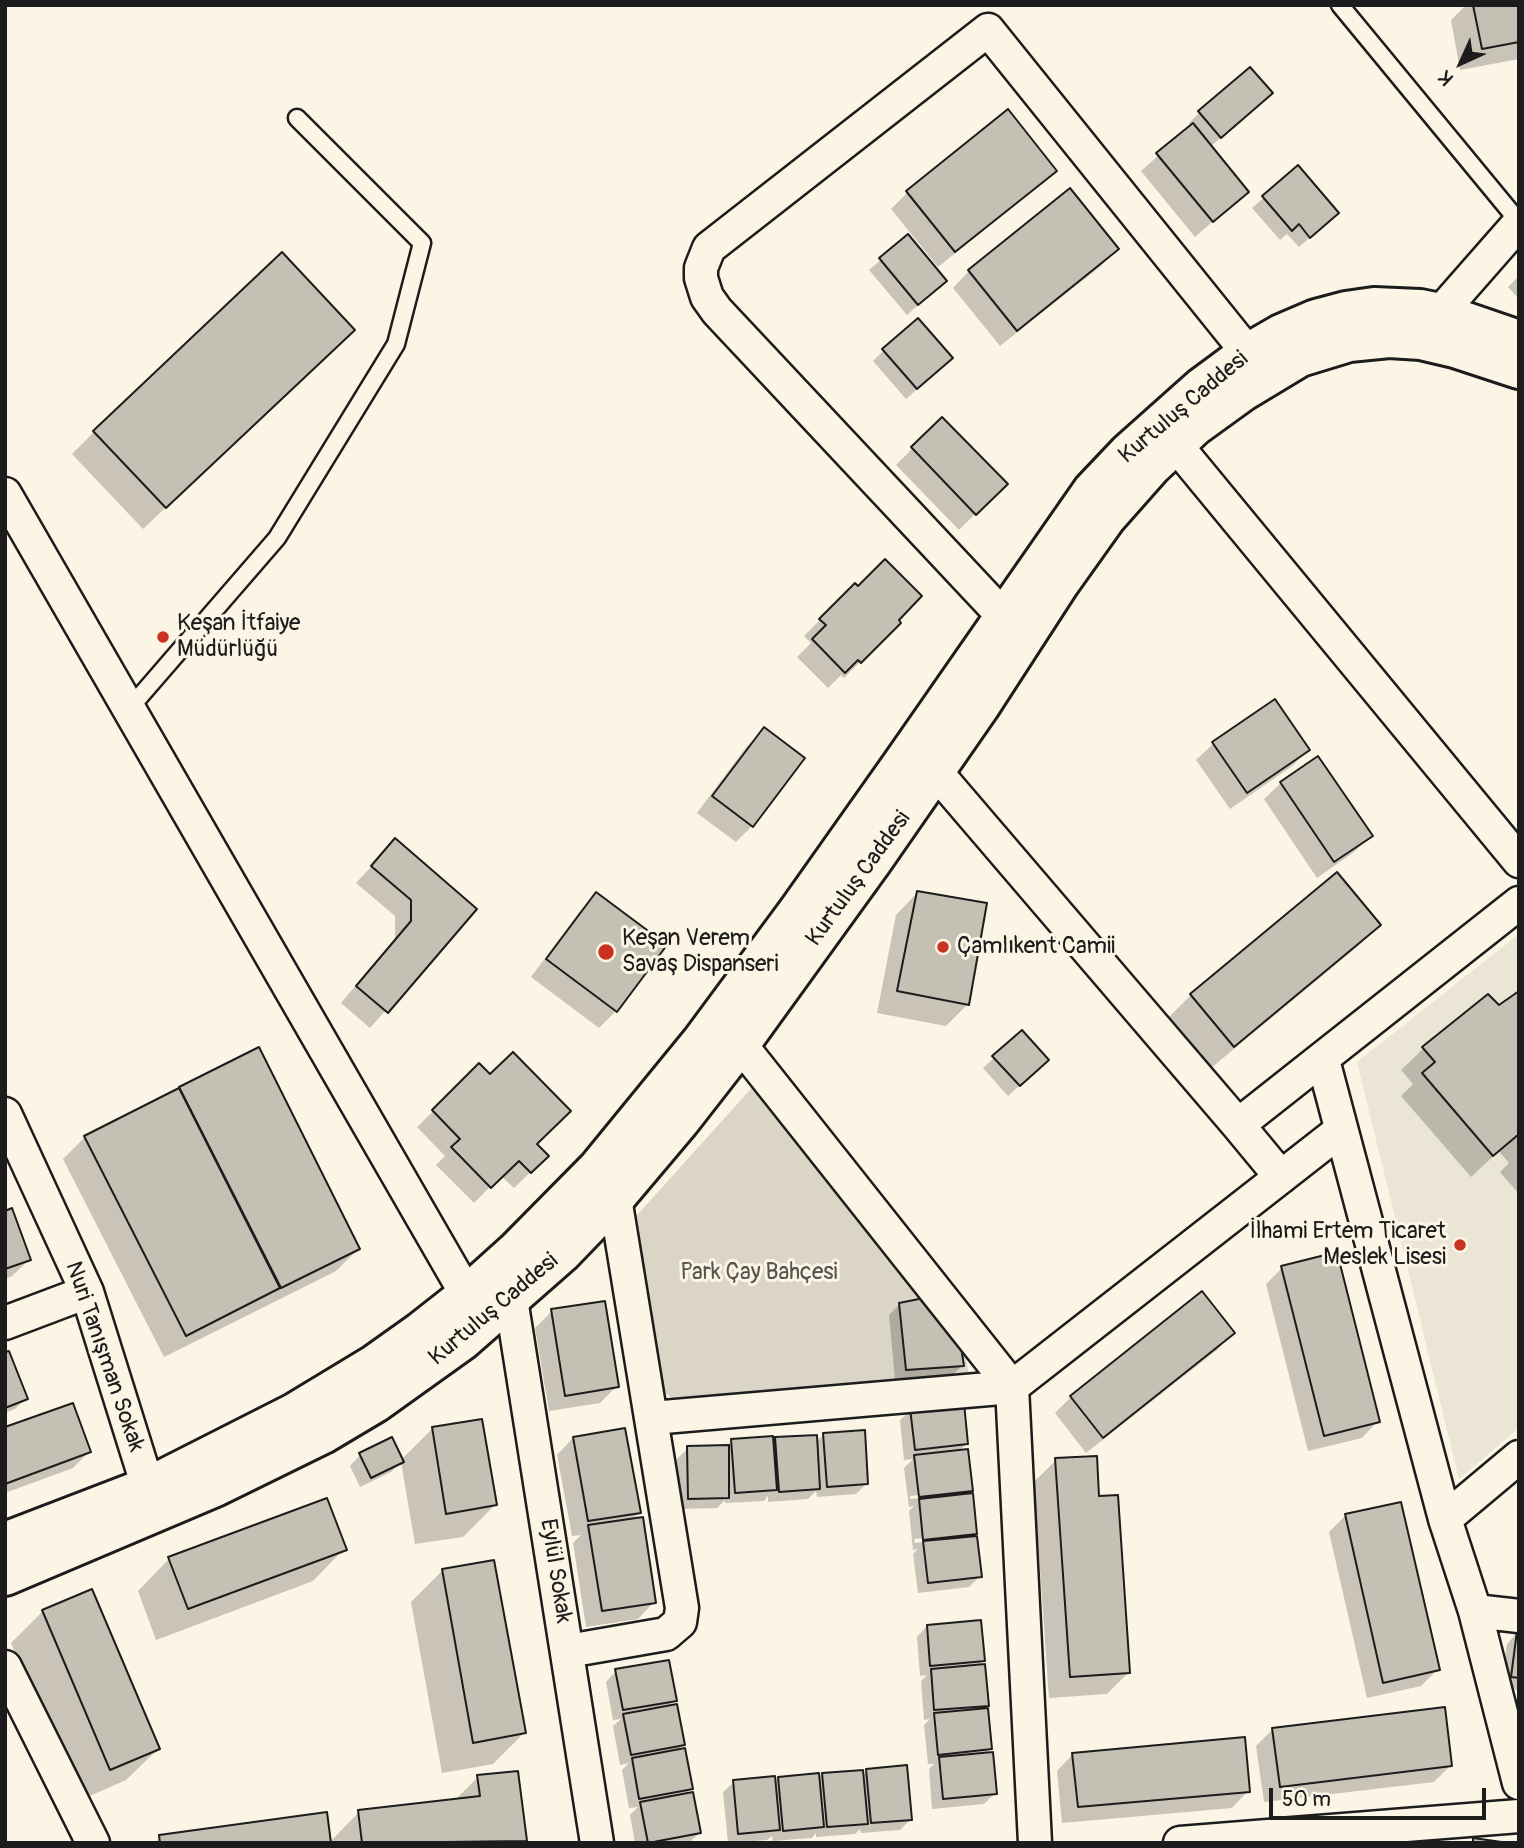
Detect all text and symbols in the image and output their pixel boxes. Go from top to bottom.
north arrow [1426,28,1496,98]
text: K [1434,65,1459,90]
street label: Kurtuluş Caddesi [1114,346,1254,470]
place label: Keşan İtfaiye Müdürlüğü [177,610,300,664]
marker: Keşan İtfaiye Müdürlüğü [155,629,171,645]
street label: Kurtuluş Caddesi [801,806,917,952]
place label: Keşan Verem Savaş Dispanseri [622,925,779,979]
place label: Çamlıkent Camii [957,933,1115,961]
marker: Çamlıkent Camii [935,939,951,955]
marker: Keşan Verem Savaş Dispanseri [596,942,616,962]
place label: İlhami Ertem Ticaret Meslek Lisesi [1250,1218,1446,1272]
marker: İlhami Ertem Ticaret Meslek Lisesi [1452,1237,1468,1253]
street label: Kurtuluş Caddesi [424,1248,564,1372]
street label: Nuri Tanışman Sokak [58,1258,150,1456]
park label: Park Çay Bahçesi [680,1259,838,1287]
street label: Eylül Sokak [533,1517,577,1625]
scale bar [1272,1774,1489,1818]
text: 50 m [1282,1786,1331,1813]

